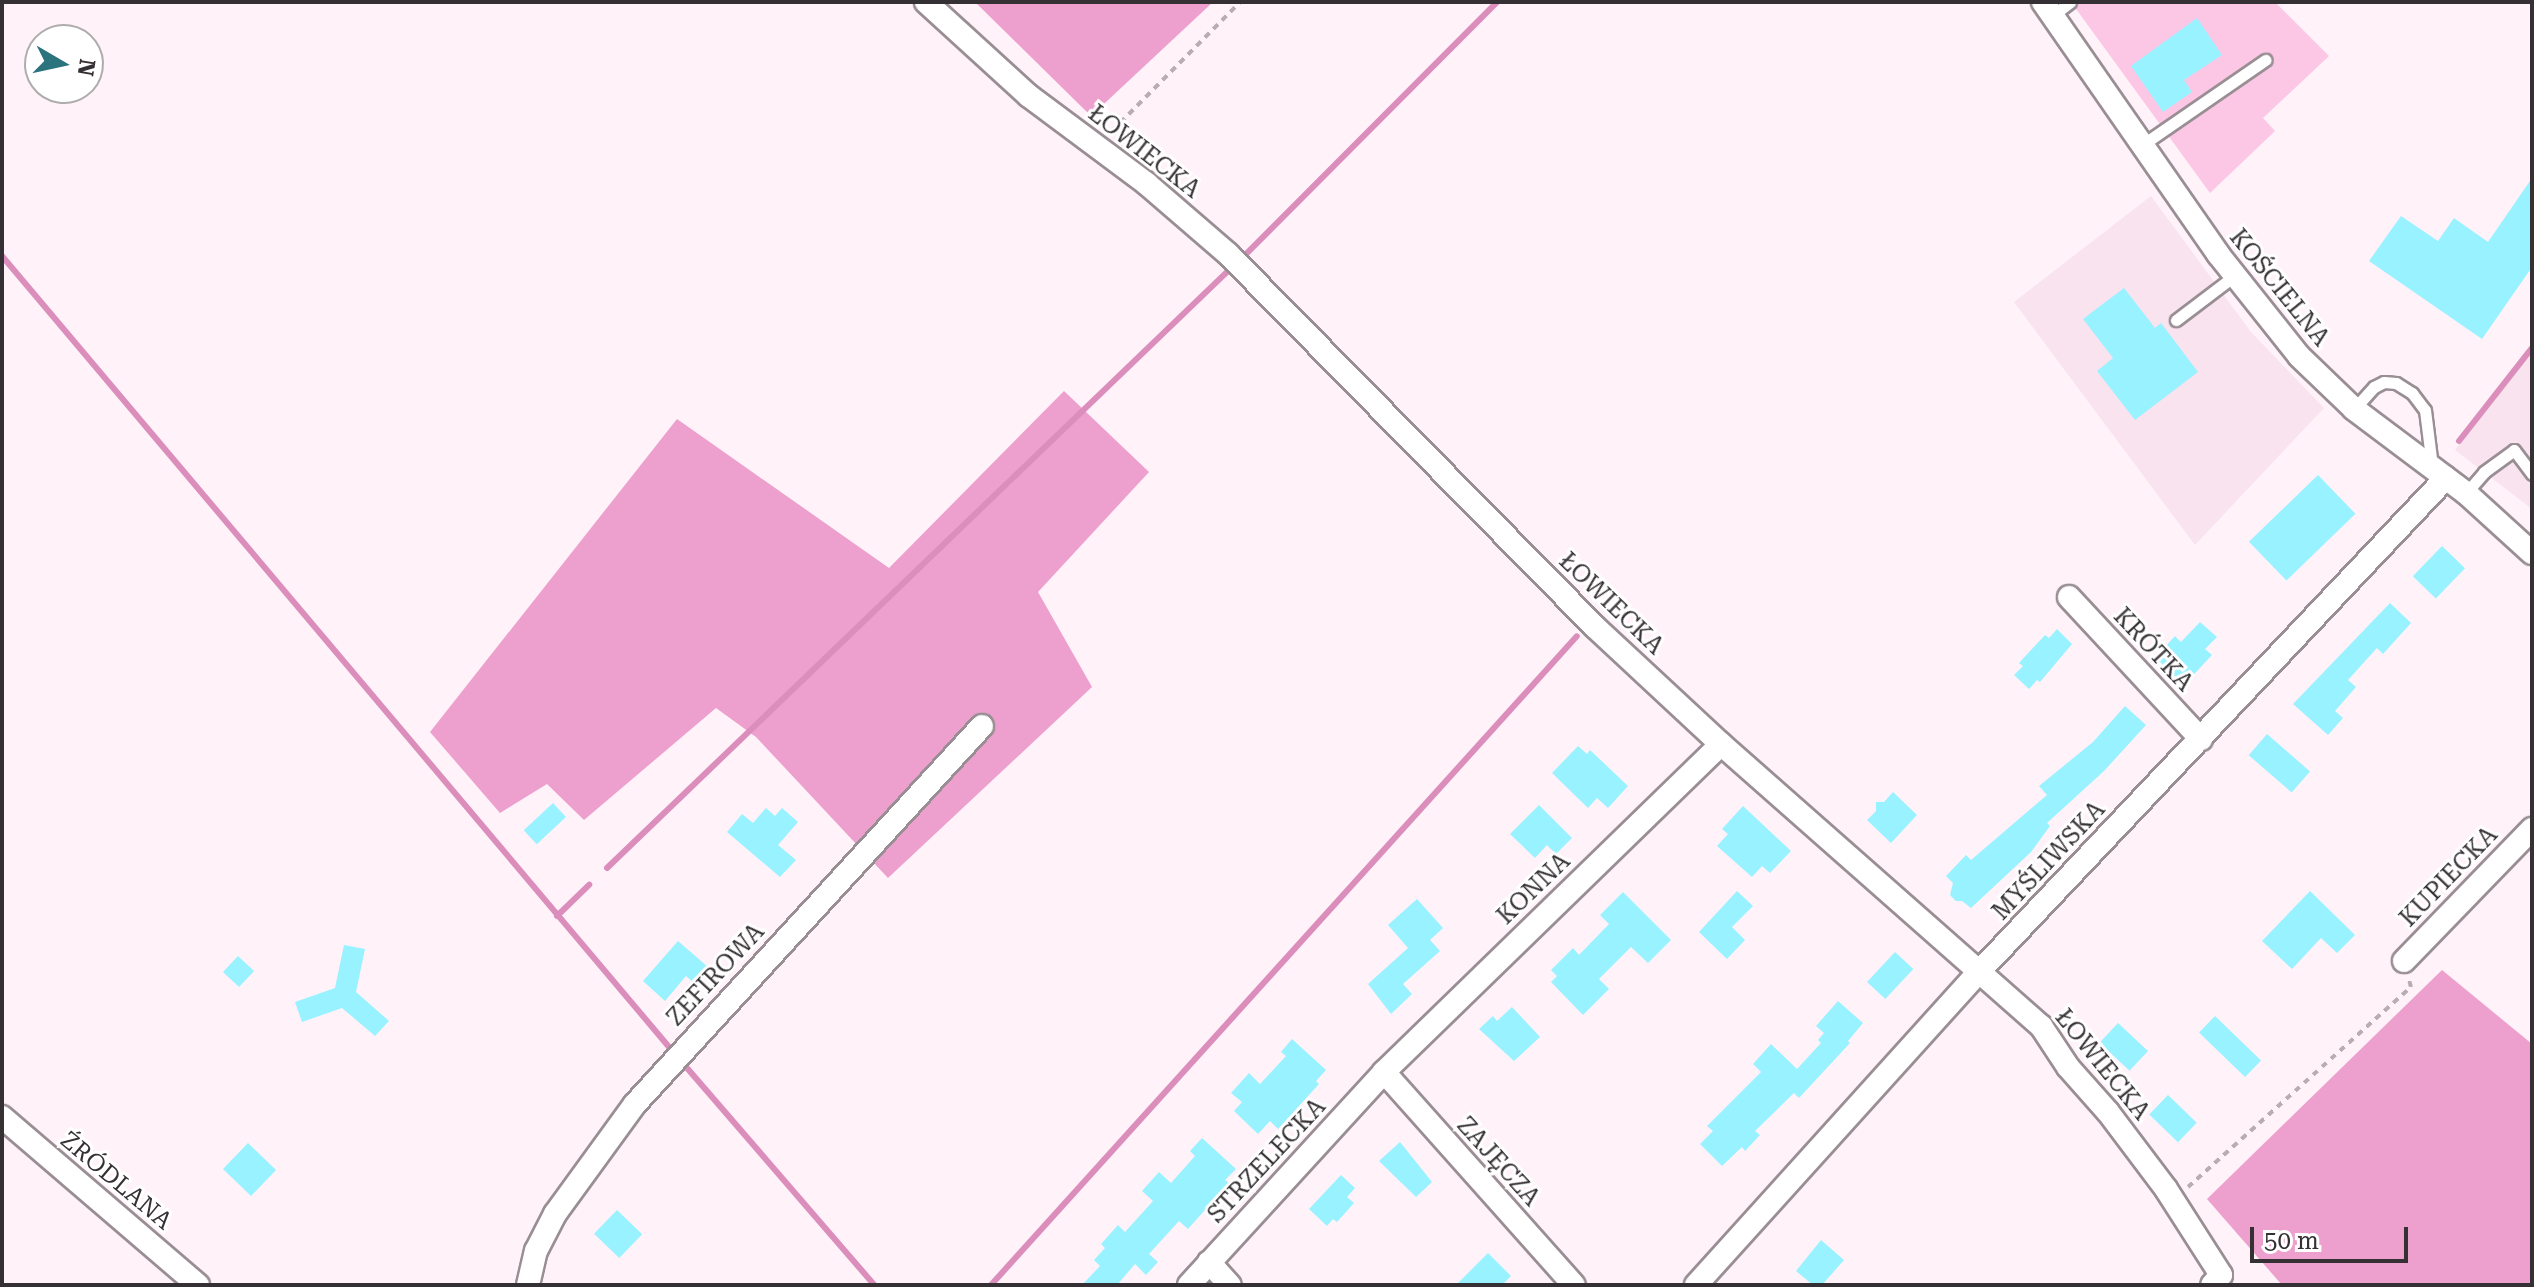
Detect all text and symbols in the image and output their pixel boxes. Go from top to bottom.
north arrow [24,24,104,104]
text: N [73,57,100,78]
street label: ŁOWIECKA [1082,99,1206,205]
street label: KOŚCIELNA [2223,224,2335,352]
street label: ŁOWIECKA [1553,547,1669,661]
street label: KRÓTKA [2107,602,2199,698]
street label: MYŚLIWSKA [1987,796,2111,926]
street label: KUPIECKA [2394,821,2504,933]
street label: KONNA [1491,847,1577,931]
street label: ZEFIROWA [661,918,771,1032]
street label: ŁOWIECKA [2049,1004,2155,1126]
street label: STRZELECKA [1202,1093,1332,1229]
street label: ZAJĘCZA [1451,1112,1545,1212]
street label: ŹRÓDLANA [54,1126,178,1236]
scale bar [2254,1211,2412,1261]
text: 50 m [2264,1227,2319,1255]

